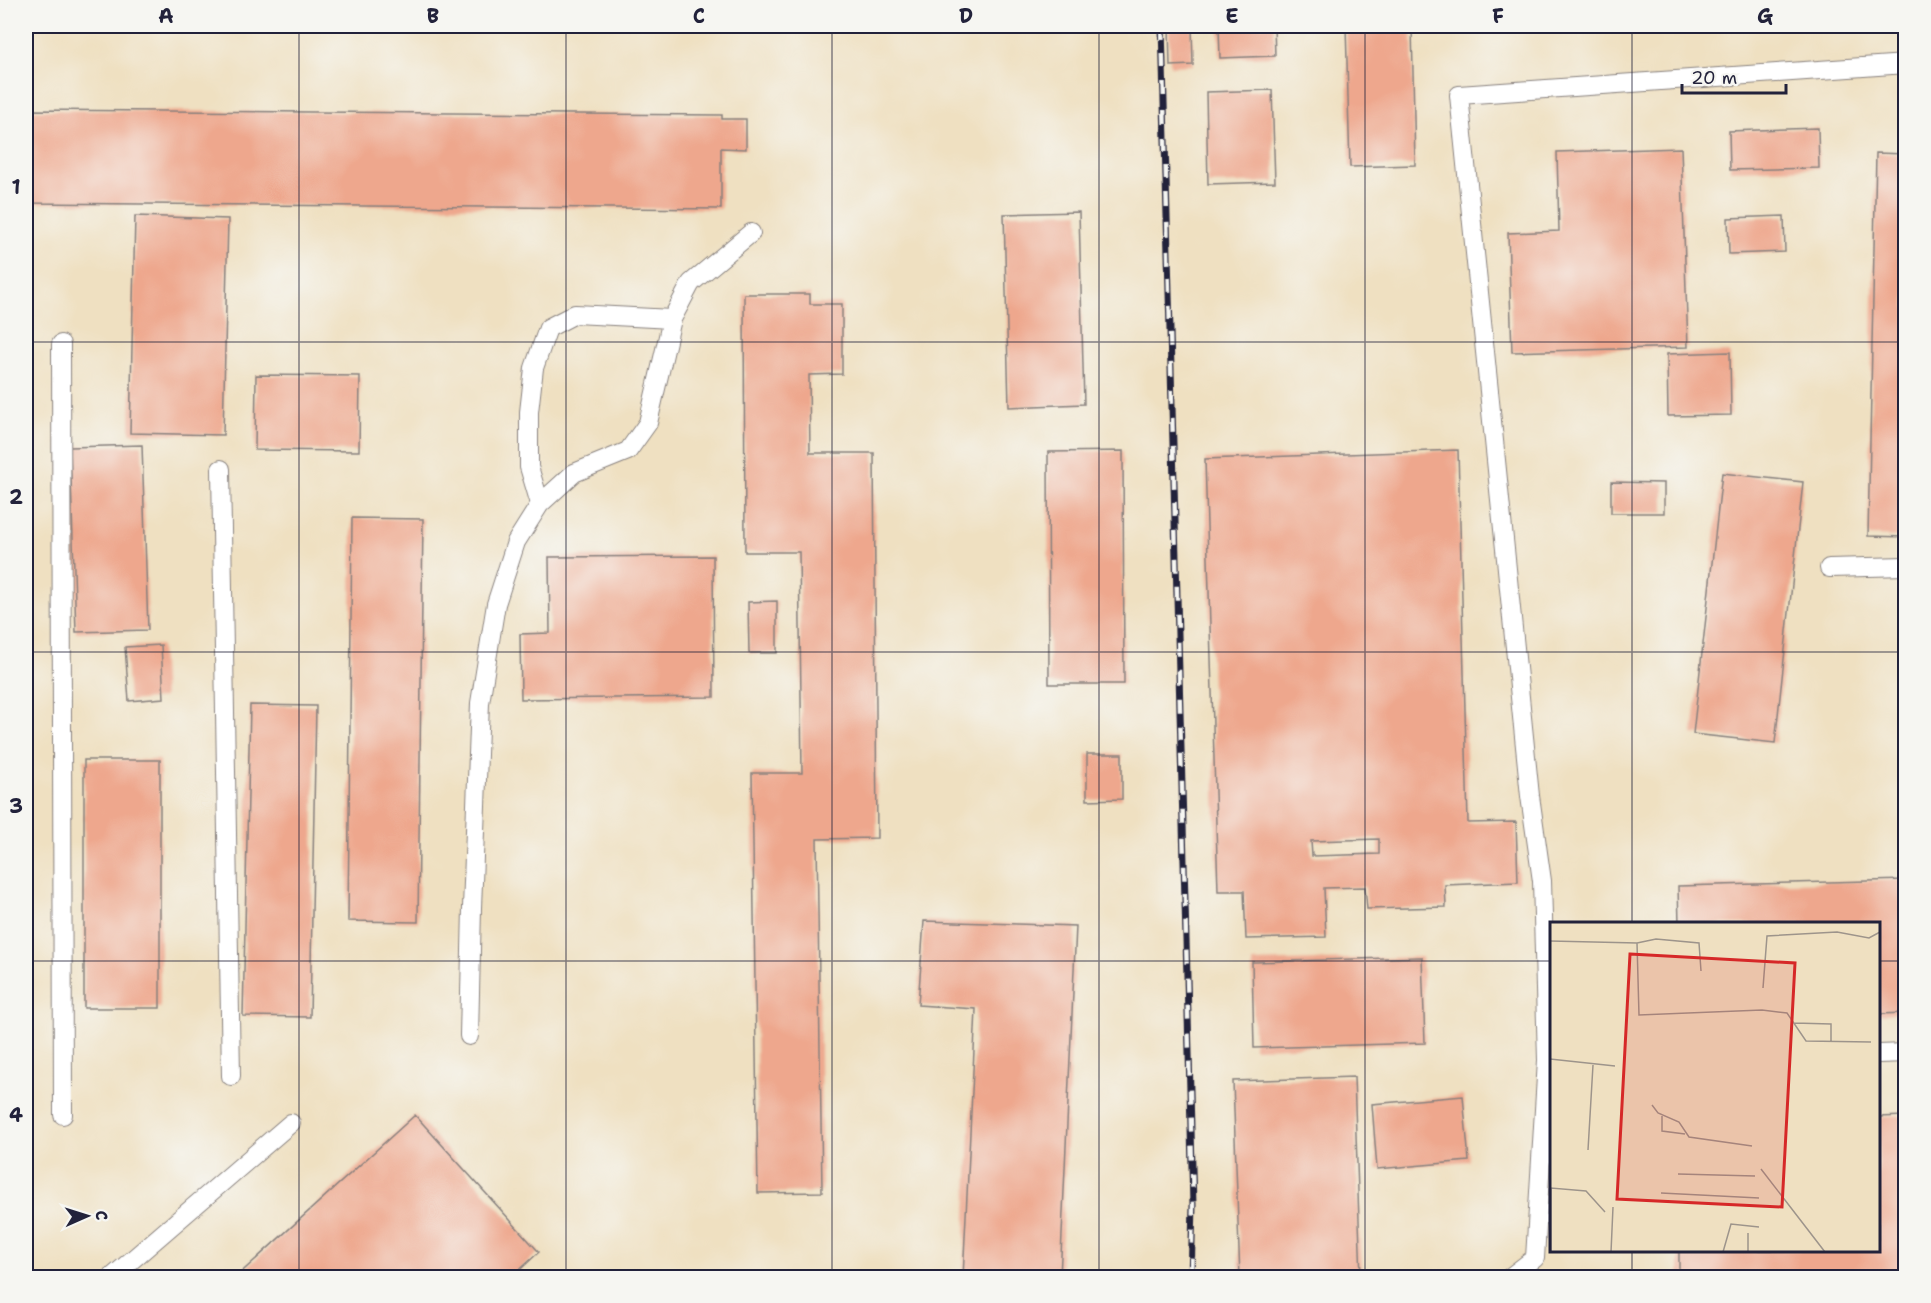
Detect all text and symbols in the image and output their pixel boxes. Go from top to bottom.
text: A [158,3,174,29]
text: B [427,3,439,29]
text: C [693,3,705,29]
text: D [959,3,973,29]
text: E [1225,3,1239,29]
text: F [1492,3,1504,29]
text: G [1757,3,1773,29]
scale bar [1682,57,1786,95]
text: 20 m [1691,66,1737,90]
text: 1 [11,174,21,200]
text: 2 [9,484,23,510]
text: 3 [9,793,23,819]
inset map [1550,922,1880,1252]
text: 4 [9,1102,23,1128]
north arrow [57,1186,117,1246]
text: С [91,1210,112,1221]

